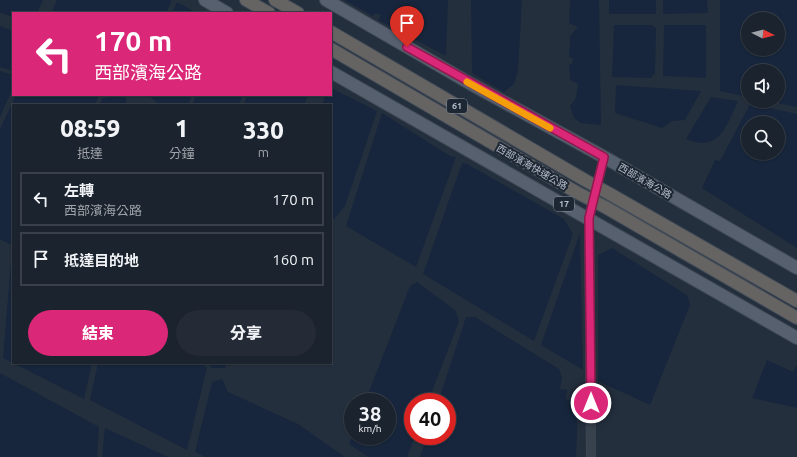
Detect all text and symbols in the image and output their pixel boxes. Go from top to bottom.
pin [390,6,424,47]
icon: arrive [396,12,418,34]
north arrow [741,12,785,56]
map controls [741,12,785,160]
text: 170 m [94,25,172,56]
icon: left [28,28,80,80]
text: 西部濱海公路 [94,62,202,82]
button: sound [741,64,785,108]
road number: 61 [447,99,467,113]
text: 08:59 [60,115,120,142]
text: 1 [175,115,189,142]
button: search [741,116,785,160]
text: 330 [243,117,284,144]
street label: 西部濱海快速公路 [495,142,569,192]
text: m [258,145,269,159]
text: 抵達 [77,146,103,160]
text: 分鐘 [169,146,195,160]
street label: 西部濱海公路 [616,161,674,201]
text: 左轉 [64,182,94,199]
icon: left [30,188,52,210]
text: 170 m [272,191,314,208]
road number: 17 [554,197,574,211]
text: 西部濱海公路 [64,203,142,217]
icon: arrive [30,248,52,270]
text: 160 m [272,251,314,268]
text: 抵達目的地 [64,252,139,269]
button: 結束 [28,310,168,356]
button: 分享 [176,310,316,356]
position arrow [570,382,612,424]
speed limit sign: 40 [404,393,456,445]
text: 38 [359,402,381,425]
text: km/h [358,423,382,434]

